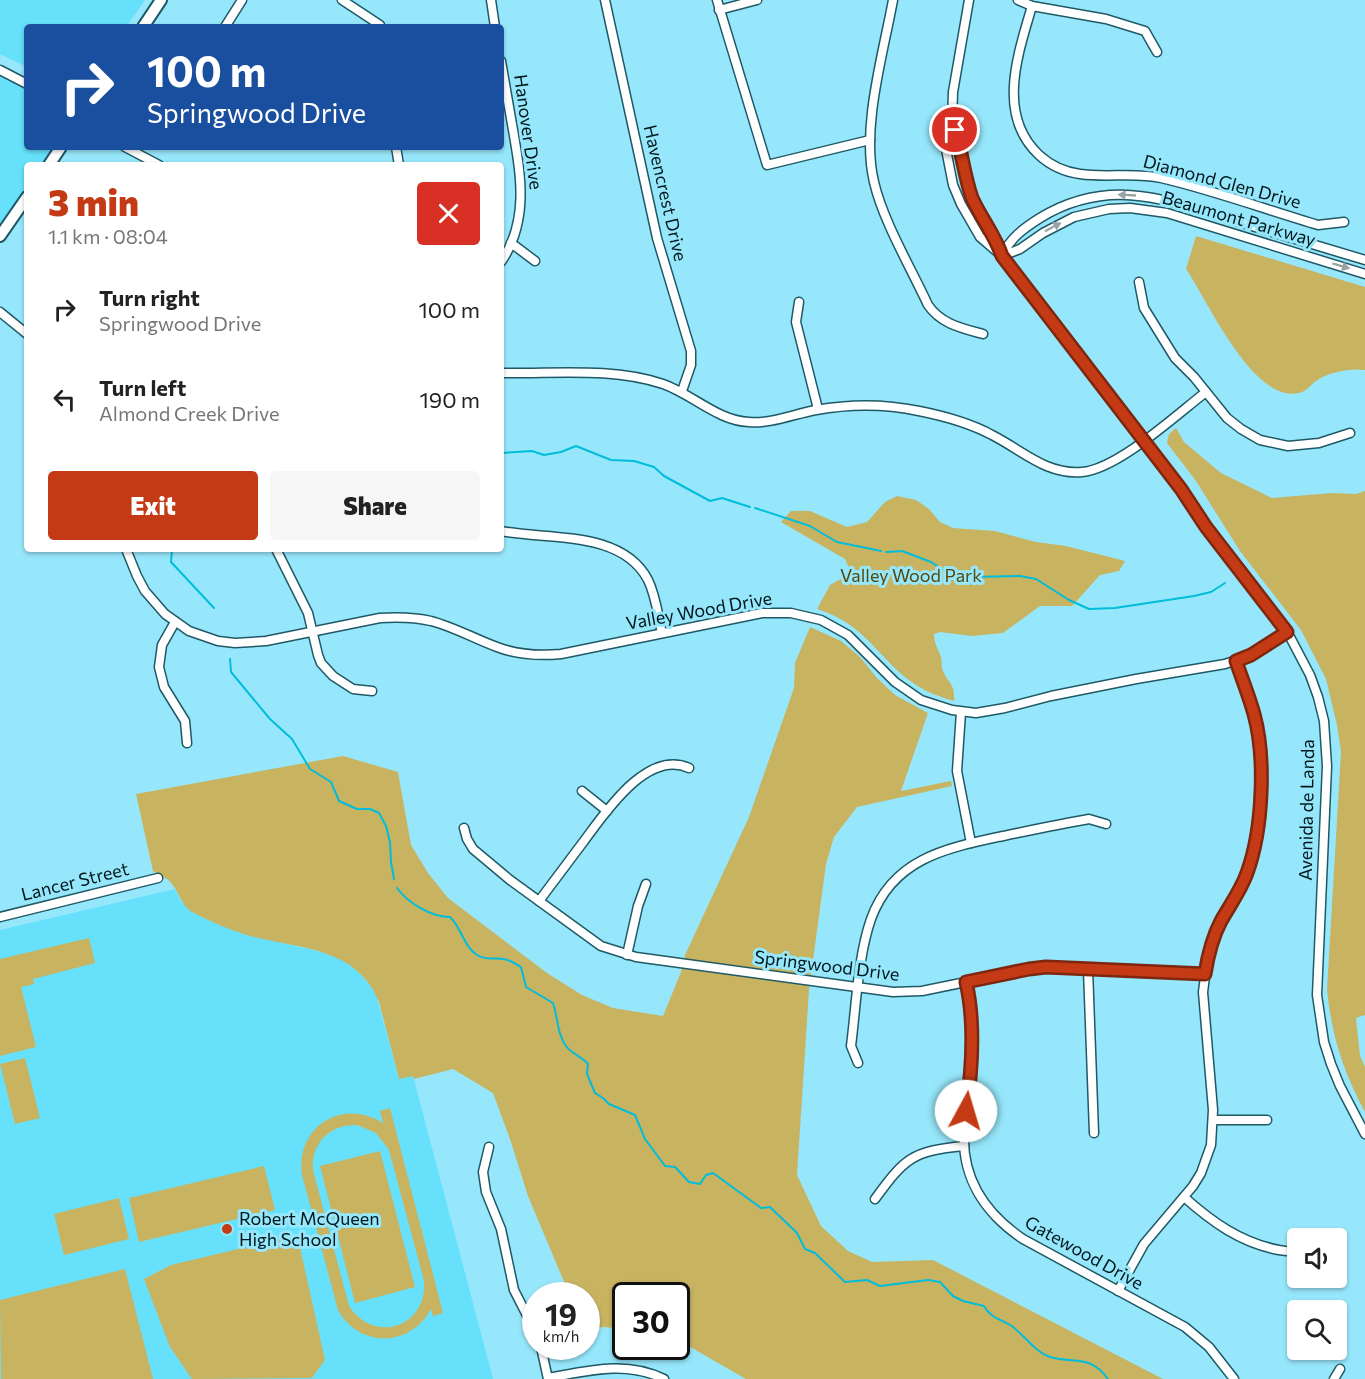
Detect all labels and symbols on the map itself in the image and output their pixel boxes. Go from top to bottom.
street label: Hanover Drive [510,73,548,191]
pin [929,104,980,155]
street label: Havencrest Drive [640,123,692,263]
street label: Diamond Glen Drive [1141,149,1304,213]
street label: Beaumont Parkway [1160,186,1319,250]
one-way arrow [1117,190,1136,199]
one-way arrow [1045,222,1062,232]
one-way arrow [1332,262,1350,271]
park label: Valley Wood Park [840,564,982,586]
street label: Valley Wood Drive [624,586,774,634]
street label: Avenida de Landa [1294,739,1318,881]
street label: Lancer Street [19,857,131,905]
street label: Springwood Drive [753,945,901,985]
position arrow [934,1079,998,1143]
place label: Robert McQueen High School [239,1207,380,1250]
street label: Gatewood Drive [1021,1210,1148,1294]
marker: Robert McQueen High School [220,1222,234,1236]
speed limit sign: 30 [612,1282,690,1360]

